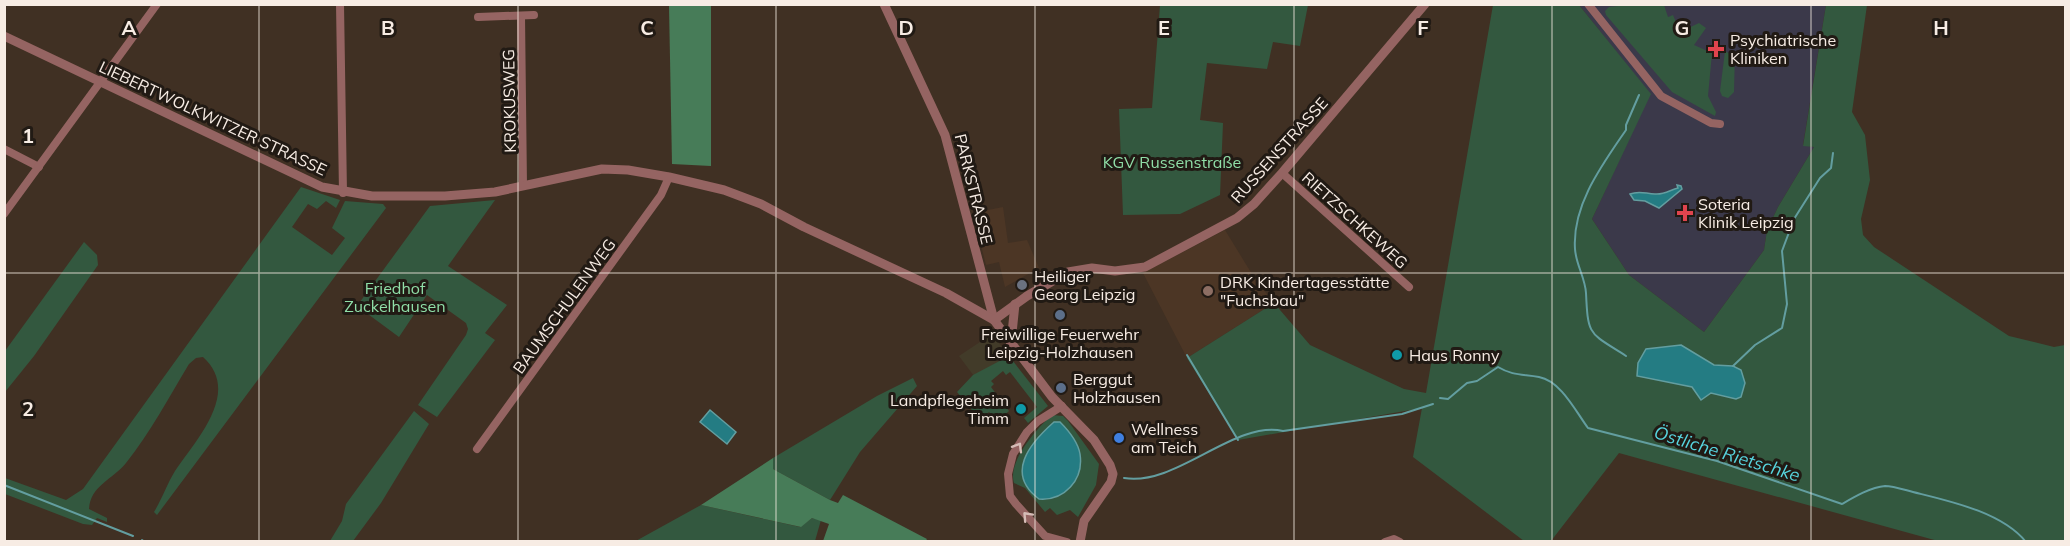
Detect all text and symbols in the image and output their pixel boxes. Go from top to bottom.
text: A [122,15,137,40]
text: B [381,15,395,40]
text: C [640,15,654,40]
text: D [898,15,914,40]
text: E [1158,15,1170,40]
text: F [1417,15,1429,40]
text: G [1675,15,1689,40]
text: H [1933,15,1949,40]
place label: Psychiatrische Kliniken [1730,30,1836,68]
marker: Psychiatrische Kliniken [1707,40,1725,58]
street label: KROKUSWEG [498,49,520,153]
street label: LIEBERTWOLKWITZER STRASSE [96,56,330,180]
street label: RUSSENSTRASSE [1226,93,1332,207]
text: 1 [22,123,34,148]
street label: PARKSTRASSE [951,132,997,246]
park label: KGV Russenstraße [1103,152,1241,172]
street label: RIETZSCHKEWEG [1298,167,1412,273]
place label: Soteria Klinik Leipzig [1698,194,1794,232]
marker: Soteria Klinik Leipzig [1676,204,1694,222]
street label: BAUMSCHULENWEG [508,235,620,377]
place label: Heiliger Georg Leipzig [1034,266,1135,304]
place label: DRK Kindertagesstätte "Fuchsbau" [1220,272,1389,310]
park label: Friedhof Zuckelhausen [344,278,446,316]
marker: Heiliger Georg Leipzig [1015,278,1029,292]
marker: DRK Kindertagesstätte "Fuchsbau" [1201,284,1215,298]
marker: Freiwillige Feuerwehr Leipzig-Holzhausen [1053,308,1067,322]
place label: Freiwillige Feuerwehr Leipzig-Holzhausen [981,324,1139,362]
place label: Haus Ronny [1409,345,1500,365]
marker: Haus Ronny [1390,348,1404,362]
place label: Berggut Holzhausen [1073,369,1161,407]
marker: Berggut Holzhausen [1054,381,1068,395]
place label: Landpflegeheim Timm [890,390,1009,428]
text: 2 [22,396,34,421]
marker: Landpflegeheim Timm [1014,402,1028,416]
place label: Wellness am Teich [1131,419,1198,457]
water label: Östliche Rietschke [1651,420,1803,487]
marker: Wellness am Teich [1112,431,1126,445]
one-way arrow [1010,443,1022,453]
one-way arrow [1023,512,1034,523]

